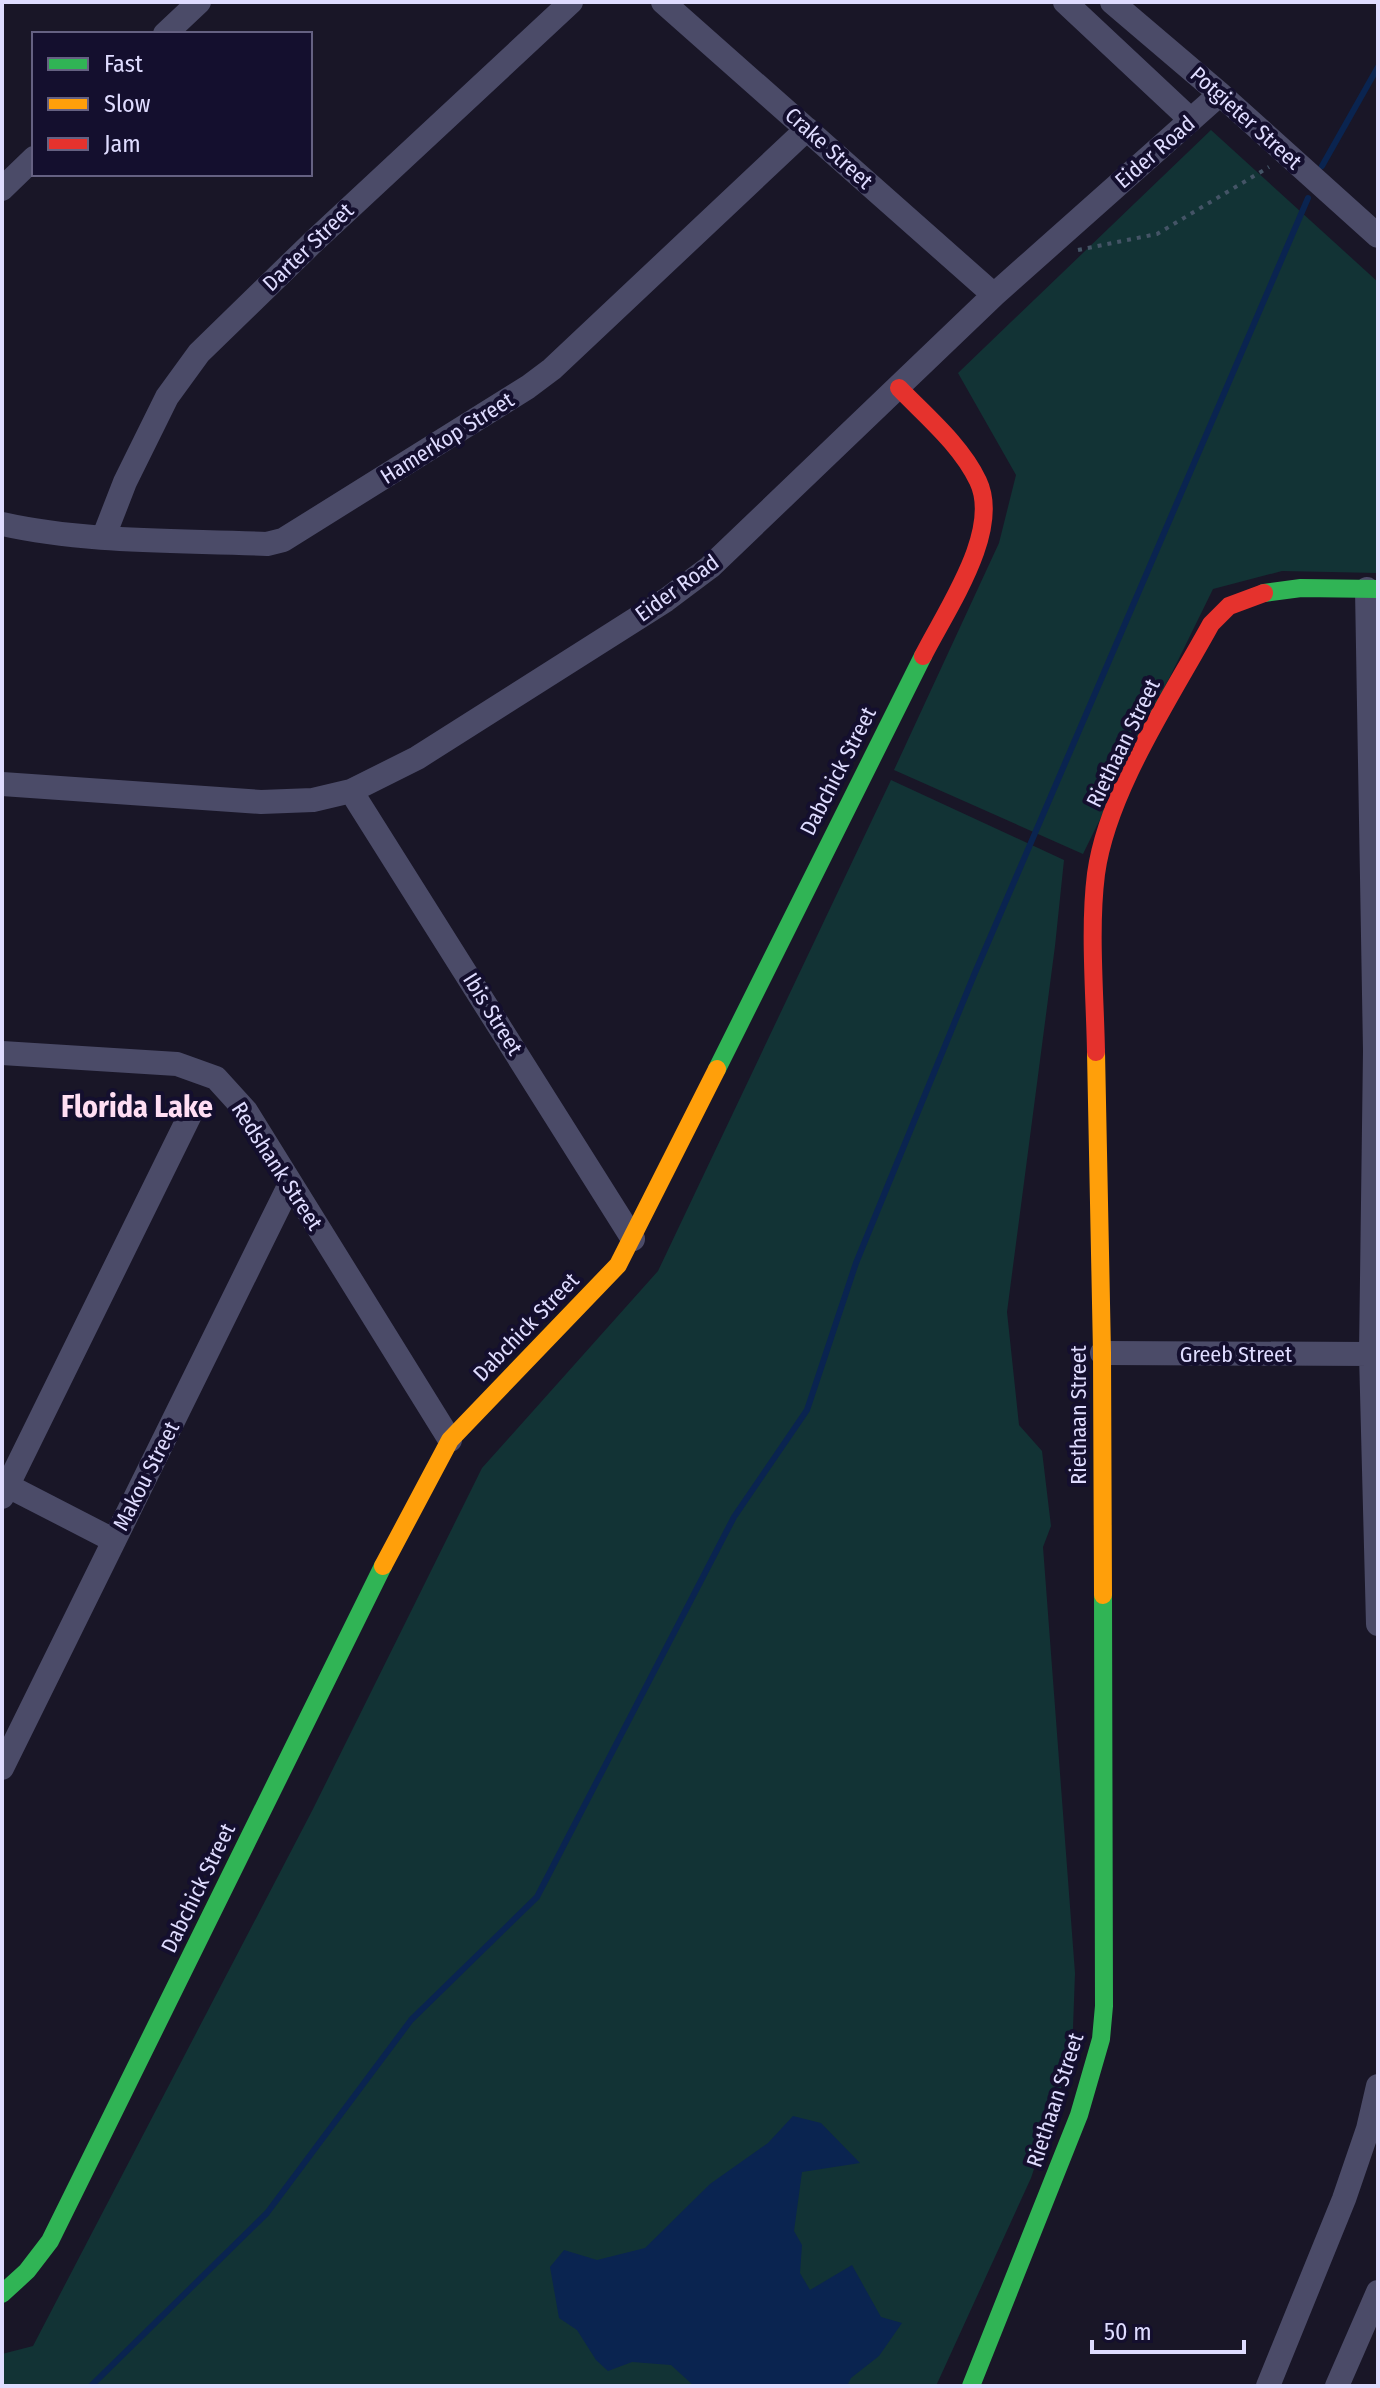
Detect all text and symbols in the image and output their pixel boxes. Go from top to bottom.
legend [32,32,312,176]
text: Fast [104,50,143,78]
street label: Potgieter Street [1185,61,1308,176]
text: Slow [104,90,151,118]
street label: Crake Street [780,102,879,195]
street label: Eider Road [1110,110,1200,194]
text: Jam [104,130,141,158]
street label: Darter Street [257,197,360,297]
street label: Hamerkop Street [375,386,519,490]
street label: Eider Road [630,549,724,627]
street label: Riethaan Street [1080,674,1166,812]
street label: Dabchick Street [794,702,882,840]
street label: Ibis Street [457,968,529,1061]
district label: Florida Lake [61,1089,213,1125]
street label: Redshank Street [226,1097,329,1236]
street label: Dabchick Street [467,1266,585,1387]
street label: Greeb Street [1180,1341,1293,1368]
street label: Riethaan Street [1065,1344,1092,1485]
street label: Makou Street [107,1416,185,1535]
street label: Dabchick Street [155,1818,241,1957]
street label: Riethaan Street [1021,2029,1090,2171]
scale bar [1092,2304,1244,2354]
text: 50 m [1104,2318,1152,2346]

